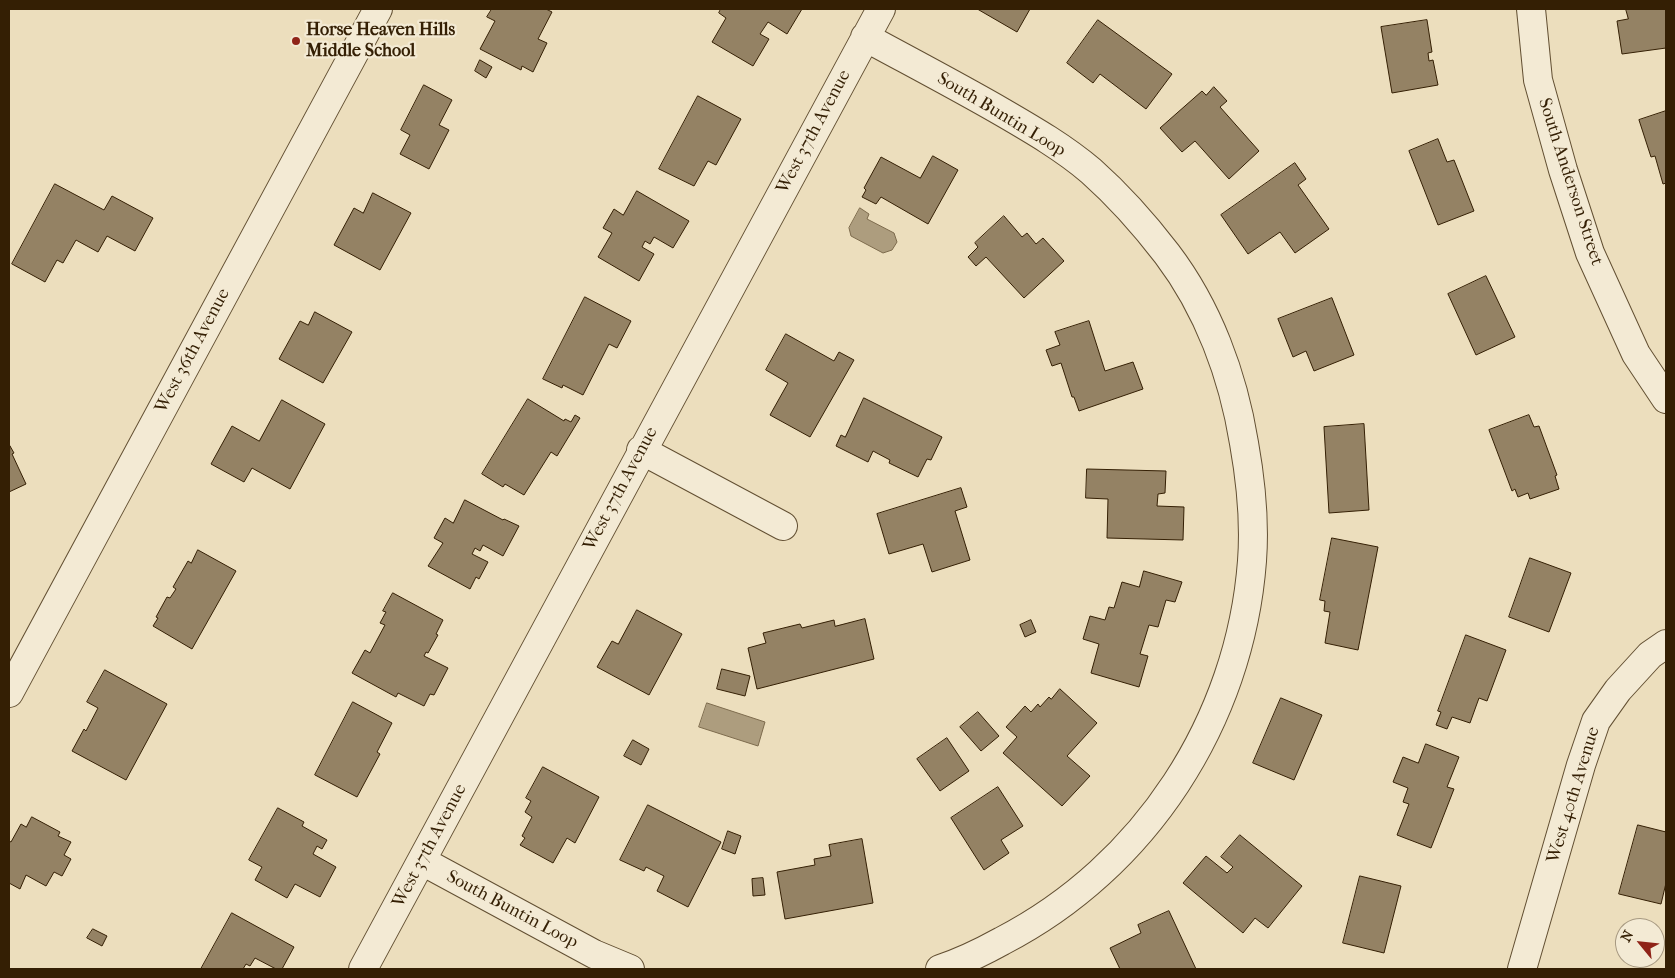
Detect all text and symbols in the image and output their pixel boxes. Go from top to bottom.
place label: Horse Heaven Hills Middle School [306,20,455,62]
marker: Horse Heaven Hills Middle School [290,35,302,47]
street label: West 37th Avenue [772,67,856,197]
street label: South Buntin Loop [933,68,1069,162]
street label: South Anderson Street [1533,96,1607,268]
street label: West 36th Avenue [151,285,235,417]
street label: West 37th Avenue [579,424,663,554]
street label: West 40th Avenue [1543,724,1605,866]
street label: West 37th Avenue [388,781,472,911]
street label: South Buntin Loop [442,866,582,954]
north arrow [1615,918,1665,968]
text: N [1617,928,1637,945]

